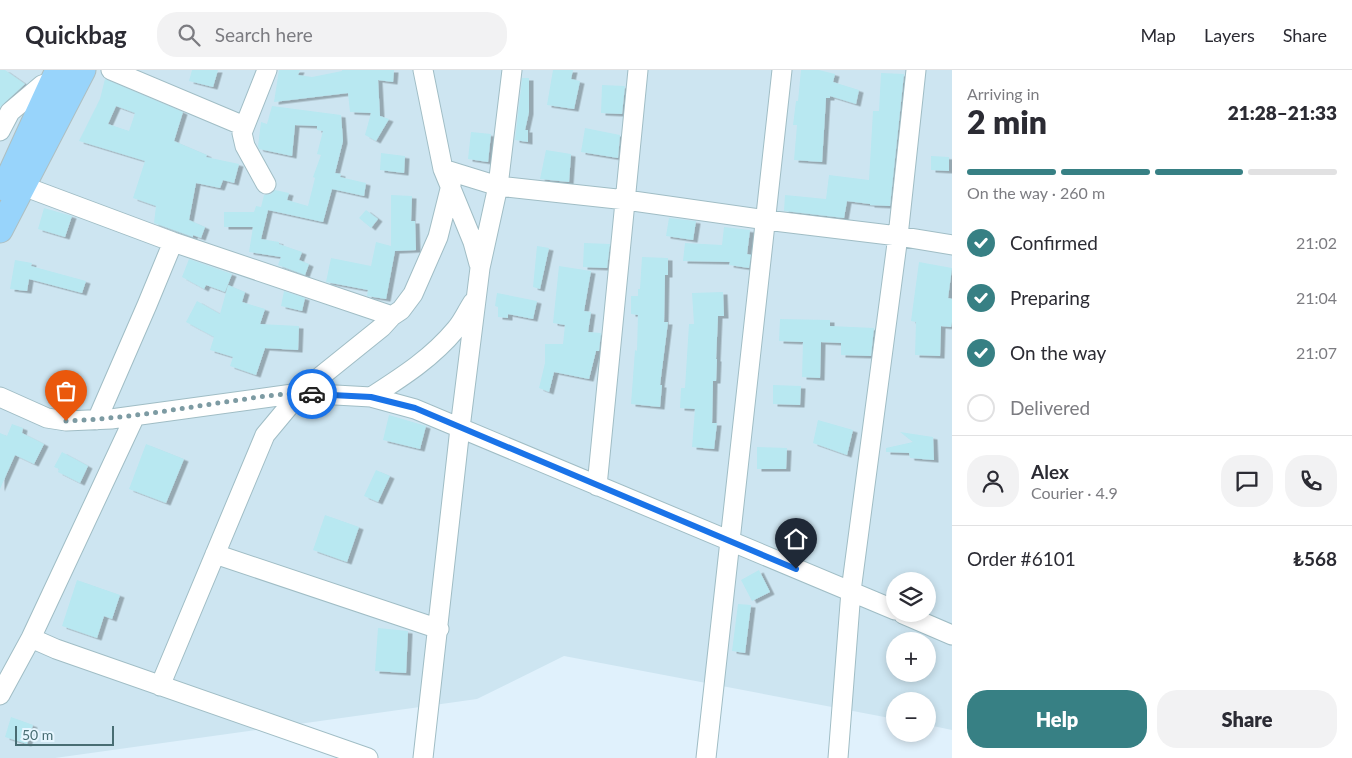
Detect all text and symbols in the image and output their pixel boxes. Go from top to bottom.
search box [157,12,507,57]
text: Quickbag [25,20,127,49]
icon: search [175,21,203,49]
text: Search here [215,23,313,46]
text: Map [1140,24,1176,46]
text: Layers [1204,24,1255,46]
text: Share [1283,24,1327,46]
text: Arriving in [967,84,1040,103]
text: 21:28–21:33 [1228,101,1337,124]
text: 2 min [967,102,1047,141]
text: On the way · 260 m [967,183,1105,202]
icon: check [967,229,995,257]
text: Confirmed [1010,231,1098,254]
text: 21:02 [1296,233,1337,252]
icon: check [967,284,995,312]
text: Preparing [1010,286,1090,309]
text: 21:04 [1296,288,1337,307]
icon: check [967,339,995,367]
text: On the way [1010,341,1106,364]
text: 21:07 [1296,343,1337,362]
courier [287,369,337,419]
pin [45,370,87,421]
icon: bag [52,377,80,405]
icon: car [298,380,326,408]
text: Delivered [1010,396,1090,419]
button: person [967,455,1019,507]
button: chat [1221,455,1273,507]
button: phone [1285,455,1337,507]
text: Alex [1031,460,1069,483]
text: Courier · 4.9 [1031,483,1118,502]
pin [775,518,817,569]
icon: home [782,525,810,553]
text: Order #6101 [967,547,1076,570]
text: ₺568 [1293,547,1337,570]
map controls [886,572,936,742]
button: layers [886,572,936,622]
button: + [886,632,936,682]
button: Help [967,690,1147,748]
button: Share [1157,690,1337,748]
button: − [886,692,936,742]
scale bar [15,723,114,746]
text: 50 m [22,726,53,743]

